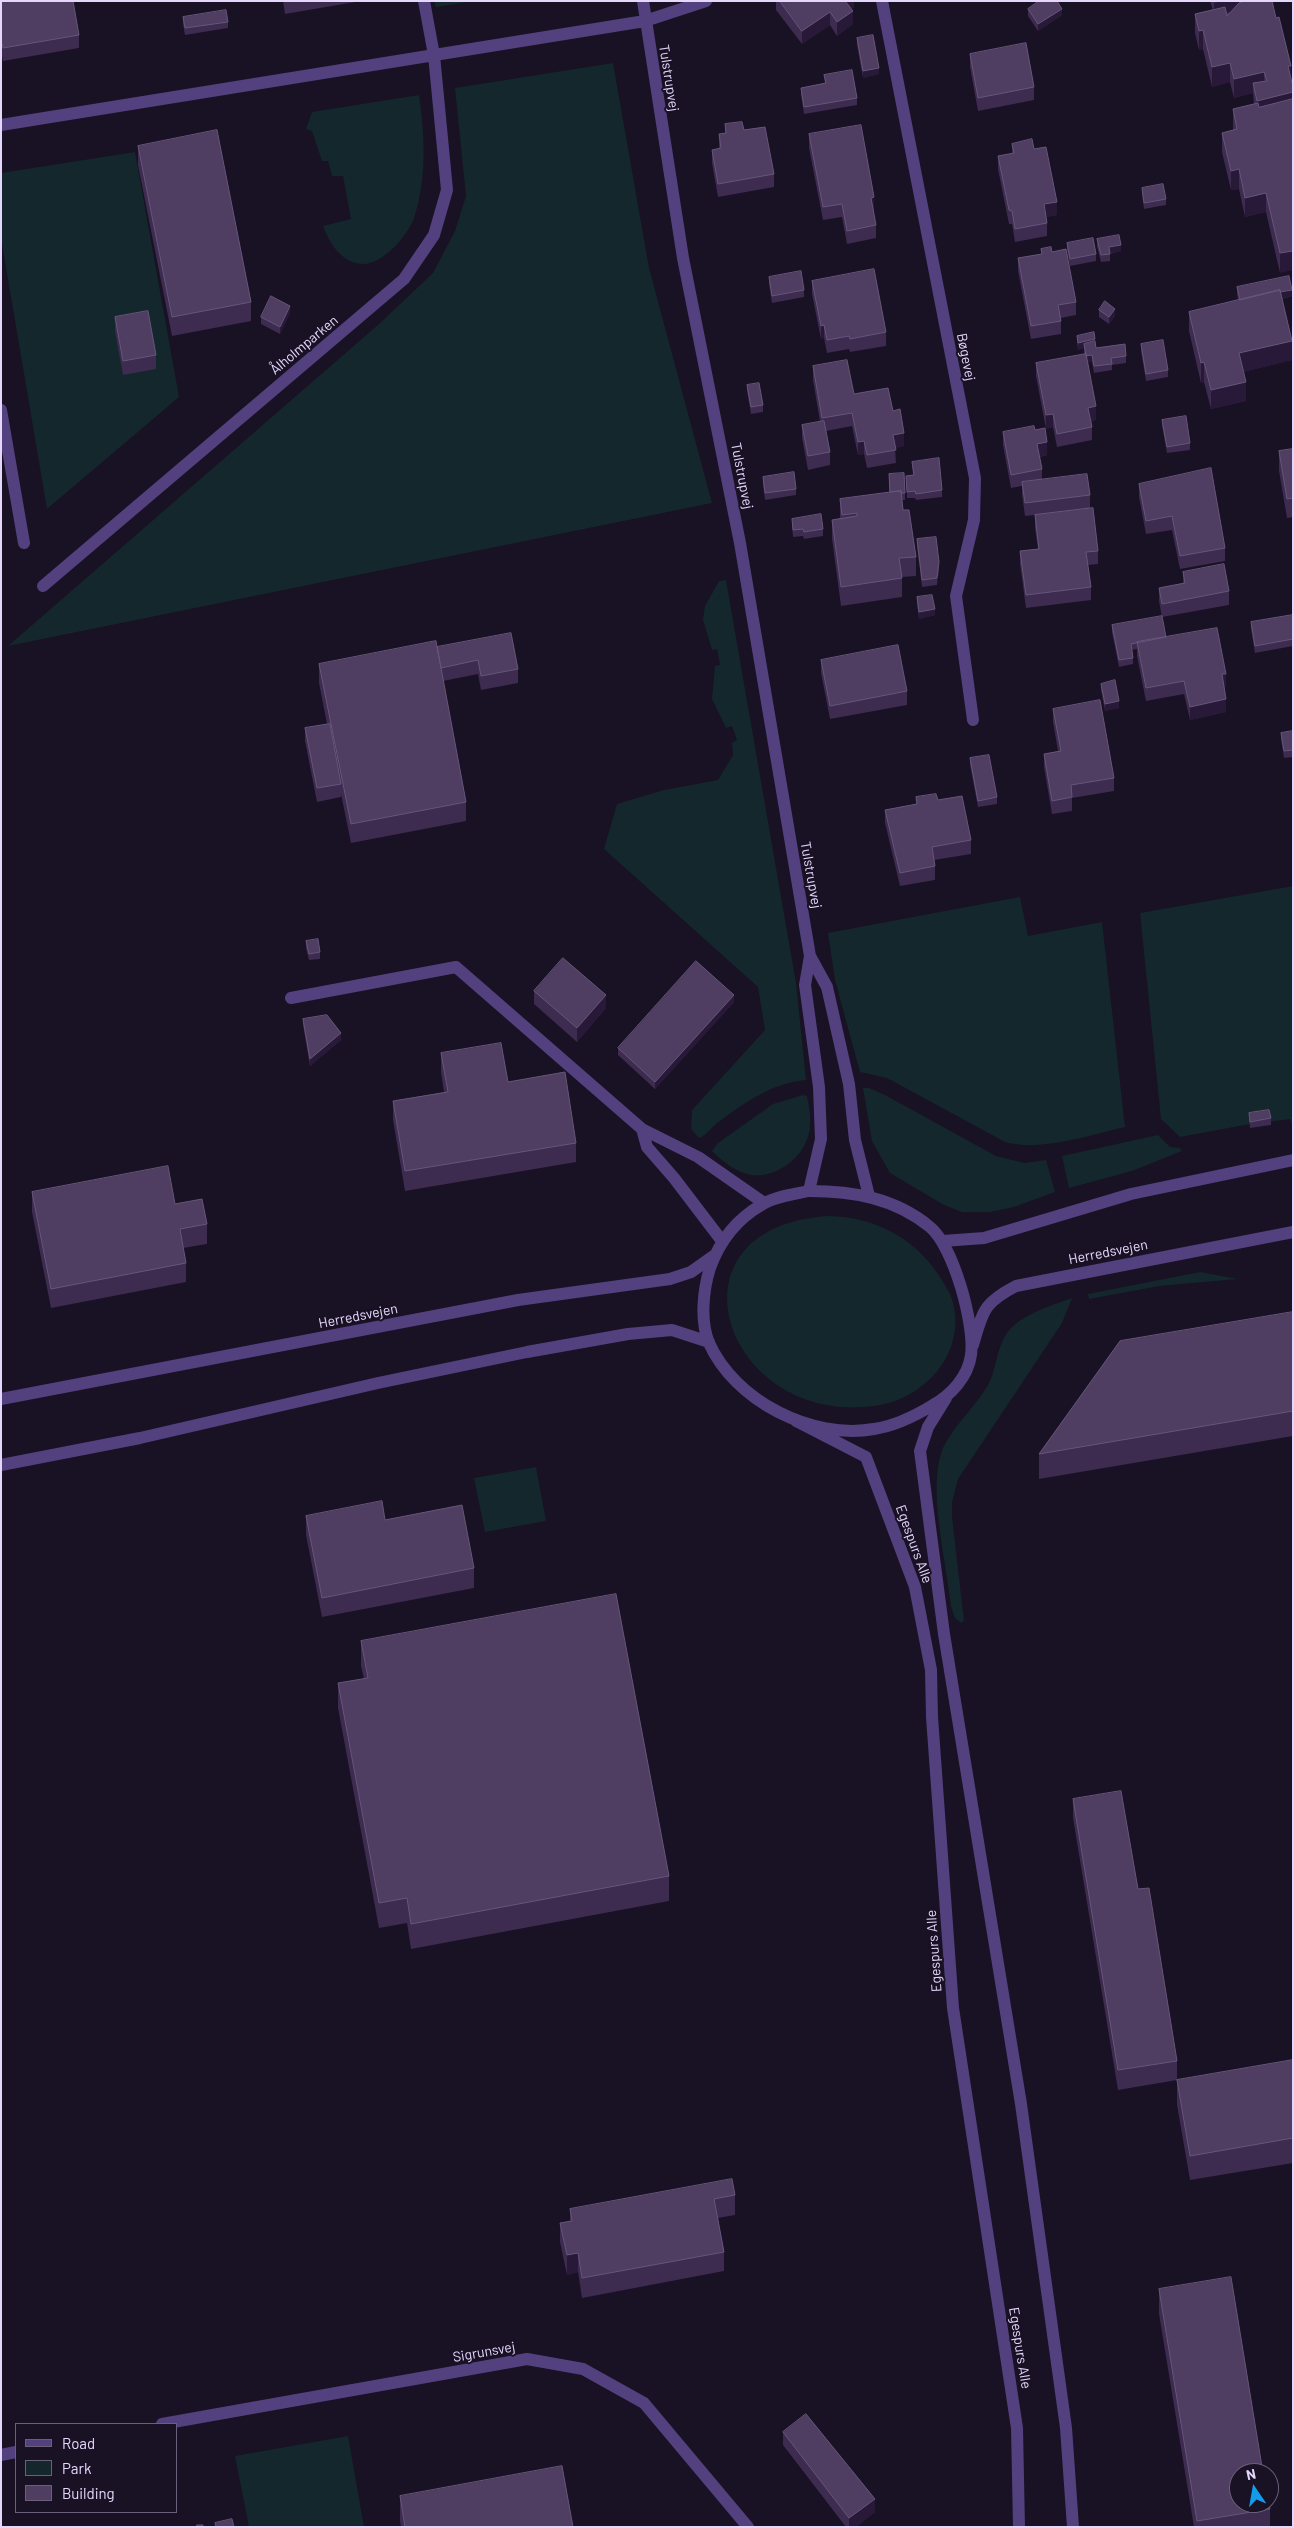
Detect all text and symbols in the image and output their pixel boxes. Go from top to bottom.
street label: Tulstrupvej [655,43,683,113]
street label: Ålholmparken [267,312,341,378]
street label: Bøgevej [953,332,979,382]
street label: Tulstrupvej [727,441,757,511]
street label: Tulstrupvej [797,840,825,910]
street label: Herredsvejen [1067,1236,1149,1268]
street label: Herredsvejen [317,1300,399,1332]
street label: Egespurs Alle [892,1502,936,1586]
street label: Egespurs Alle [923,1909,945,1993]
street label: Egespurs Alle [1005,2306,1035,2390]
street label: Sigrunsvej [452,2338,516,2366]
legend [15,2423,178,2513]
text: Road [62,2434,95,2452]
text: Park [62,2459,91,2477]
north arrow [1229,2463,1279,2513]
text: N [1245,2465,1257,2483]
text: Building [62,2484,115,2502]

